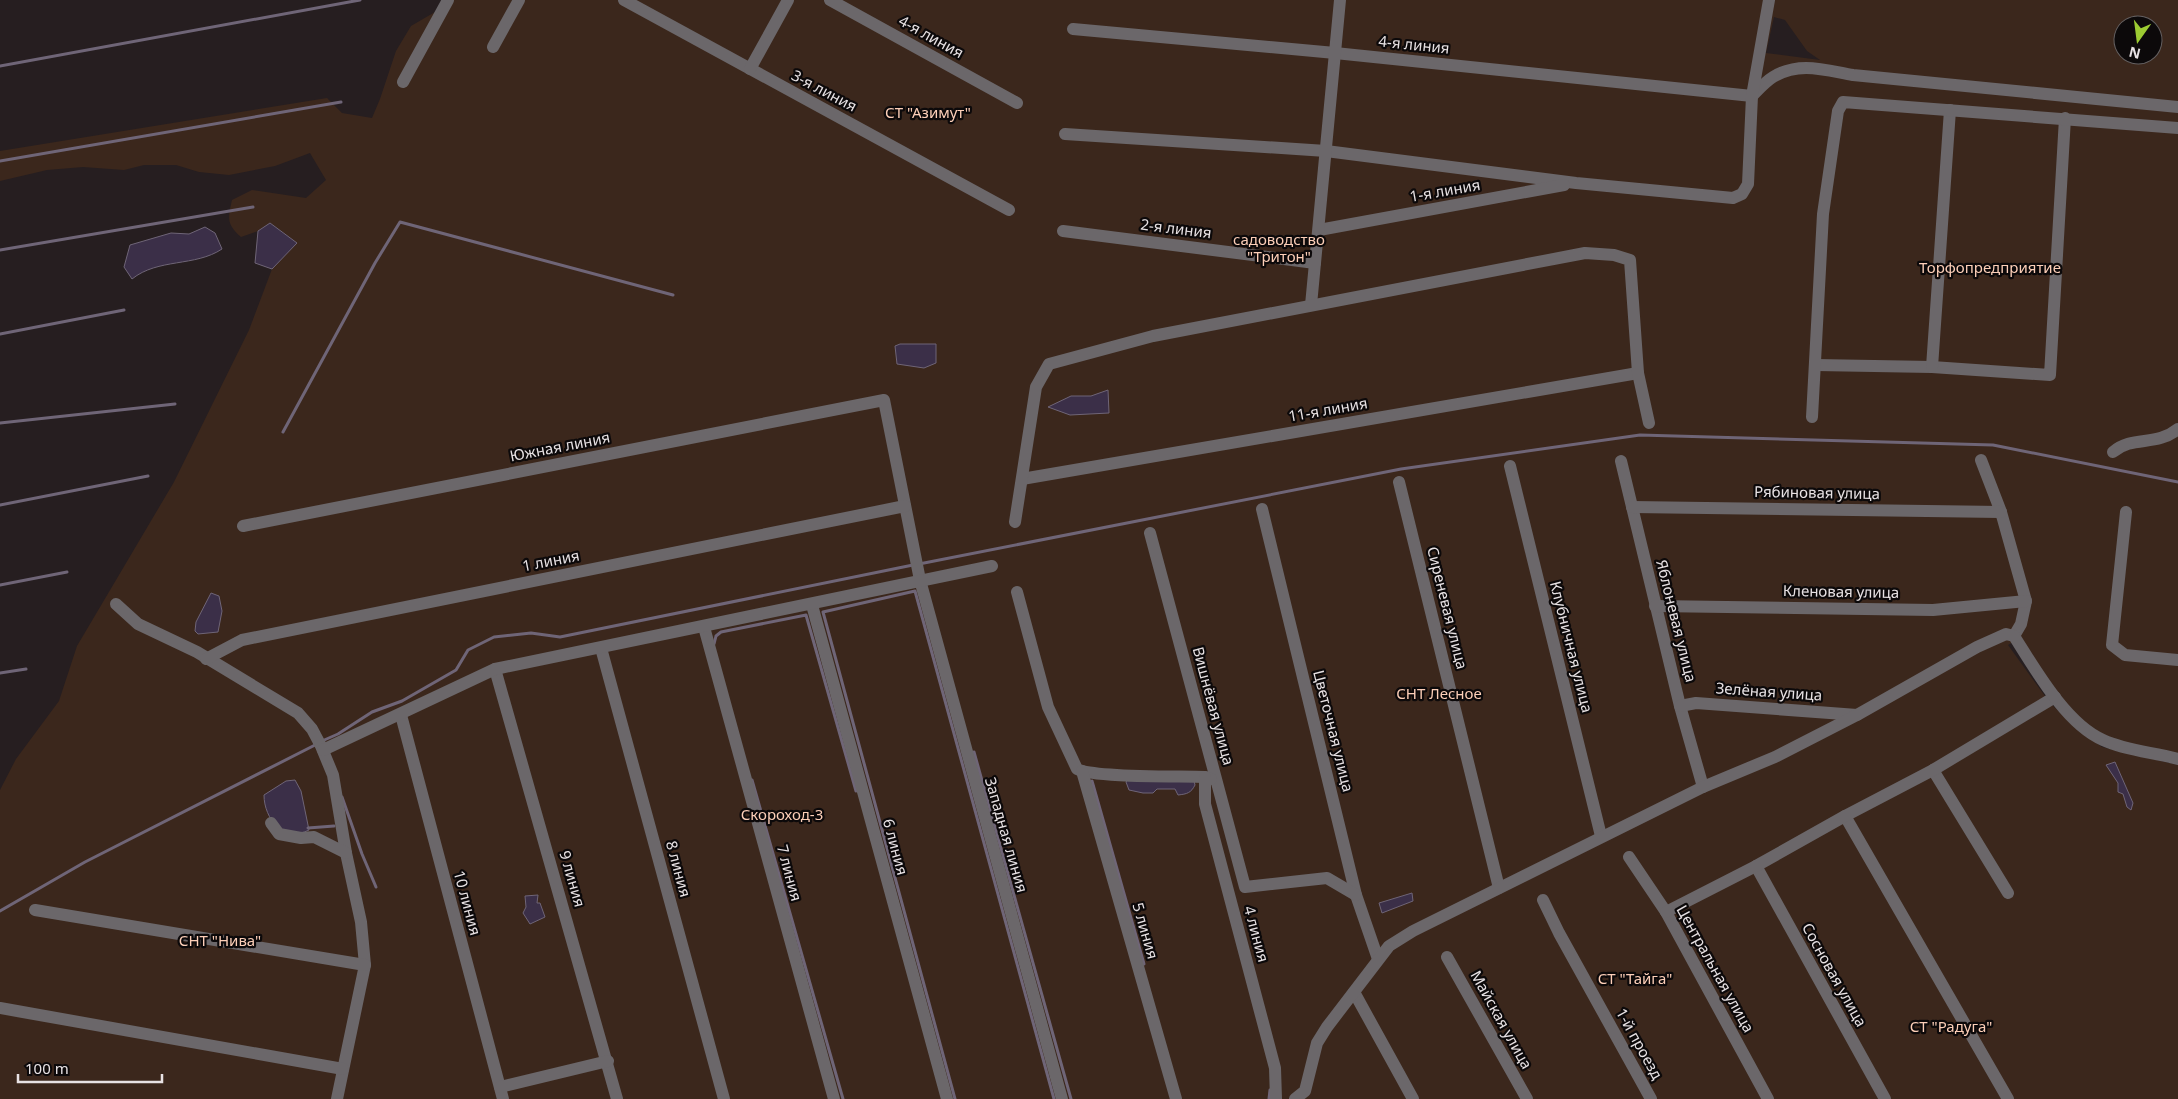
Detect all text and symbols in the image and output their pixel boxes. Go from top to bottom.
street label: 4-я линия [895,10,967,62]
north arrow [2113,15,2163,65]
street label: 4-я линия [1378,30,1451,58]
text: N [2127,43,2143,64]
street label: 3-я линия [788,65,861,116]
park label: СТ "Азимут" [885,102,971,122]
street label: 1-я линия [1408,174,1482,206]
street label: 2-я линия [1140,214,1213,242]
park label: садоводство "Тритон" [1233,229,1325,266]
park label: Торфопредприятие [1919,257,2061,277]
street label: 11-я линия [1287,392,1369,426]
street label: Южная линия [508,427,612,466]
street label: Рябиновая улица [1754,481,1880,503]
street label: Сиреневая улица [1423,544,1473,671]
street label: 1 линия [521,545,581,575]
street label: Яблоневая улица [1652,557,1702,684]
street label: Клубничная улица [1546,579,1598,715]
street label: Кленовая улица [1783,580,1899,602]
street label: Вишнёвая улица [1189,644,1239,767]
street label: Цветочная улица [1309,668,1359,794]
street label: Зелёная улица [1715,677,1823,705]
park label: СНТ Лесное [1396,683,1482,703]
street label: Западная линия [981,775,1033,895]
park label: Скороход-3 [741,804,823,824]
street label: 6 линия [879,816,913,877]
street label: 8 линия [662,838,696,899]
street label: 7 линия [773,842,807,903]
street label: 9 линия [555,848,591,909]
street label: 10 линия [450,868,486,937]
street label: 5 линия [1128,900,1164,961]
street label: Центральная улица [1673,901,1759,1036]
street label: 4 линия [1240,903,1274,964]
street label: Сосновая улица [1798,919,1872,1030]
park label: СНТ "Нива" [179,930,261,950]
street label: Майская улица [1467,967,1537,1072]
park label: СТ "Тайга" [1598,968,1672,988]
street label: 1-й проезд [1612,1004,1668,1083]
park label: СТ "Радуга" [1910,1016,1992,1036]
scale bar [18,1052,161,1084]
text: 100 m [25,1058,69,1078]

